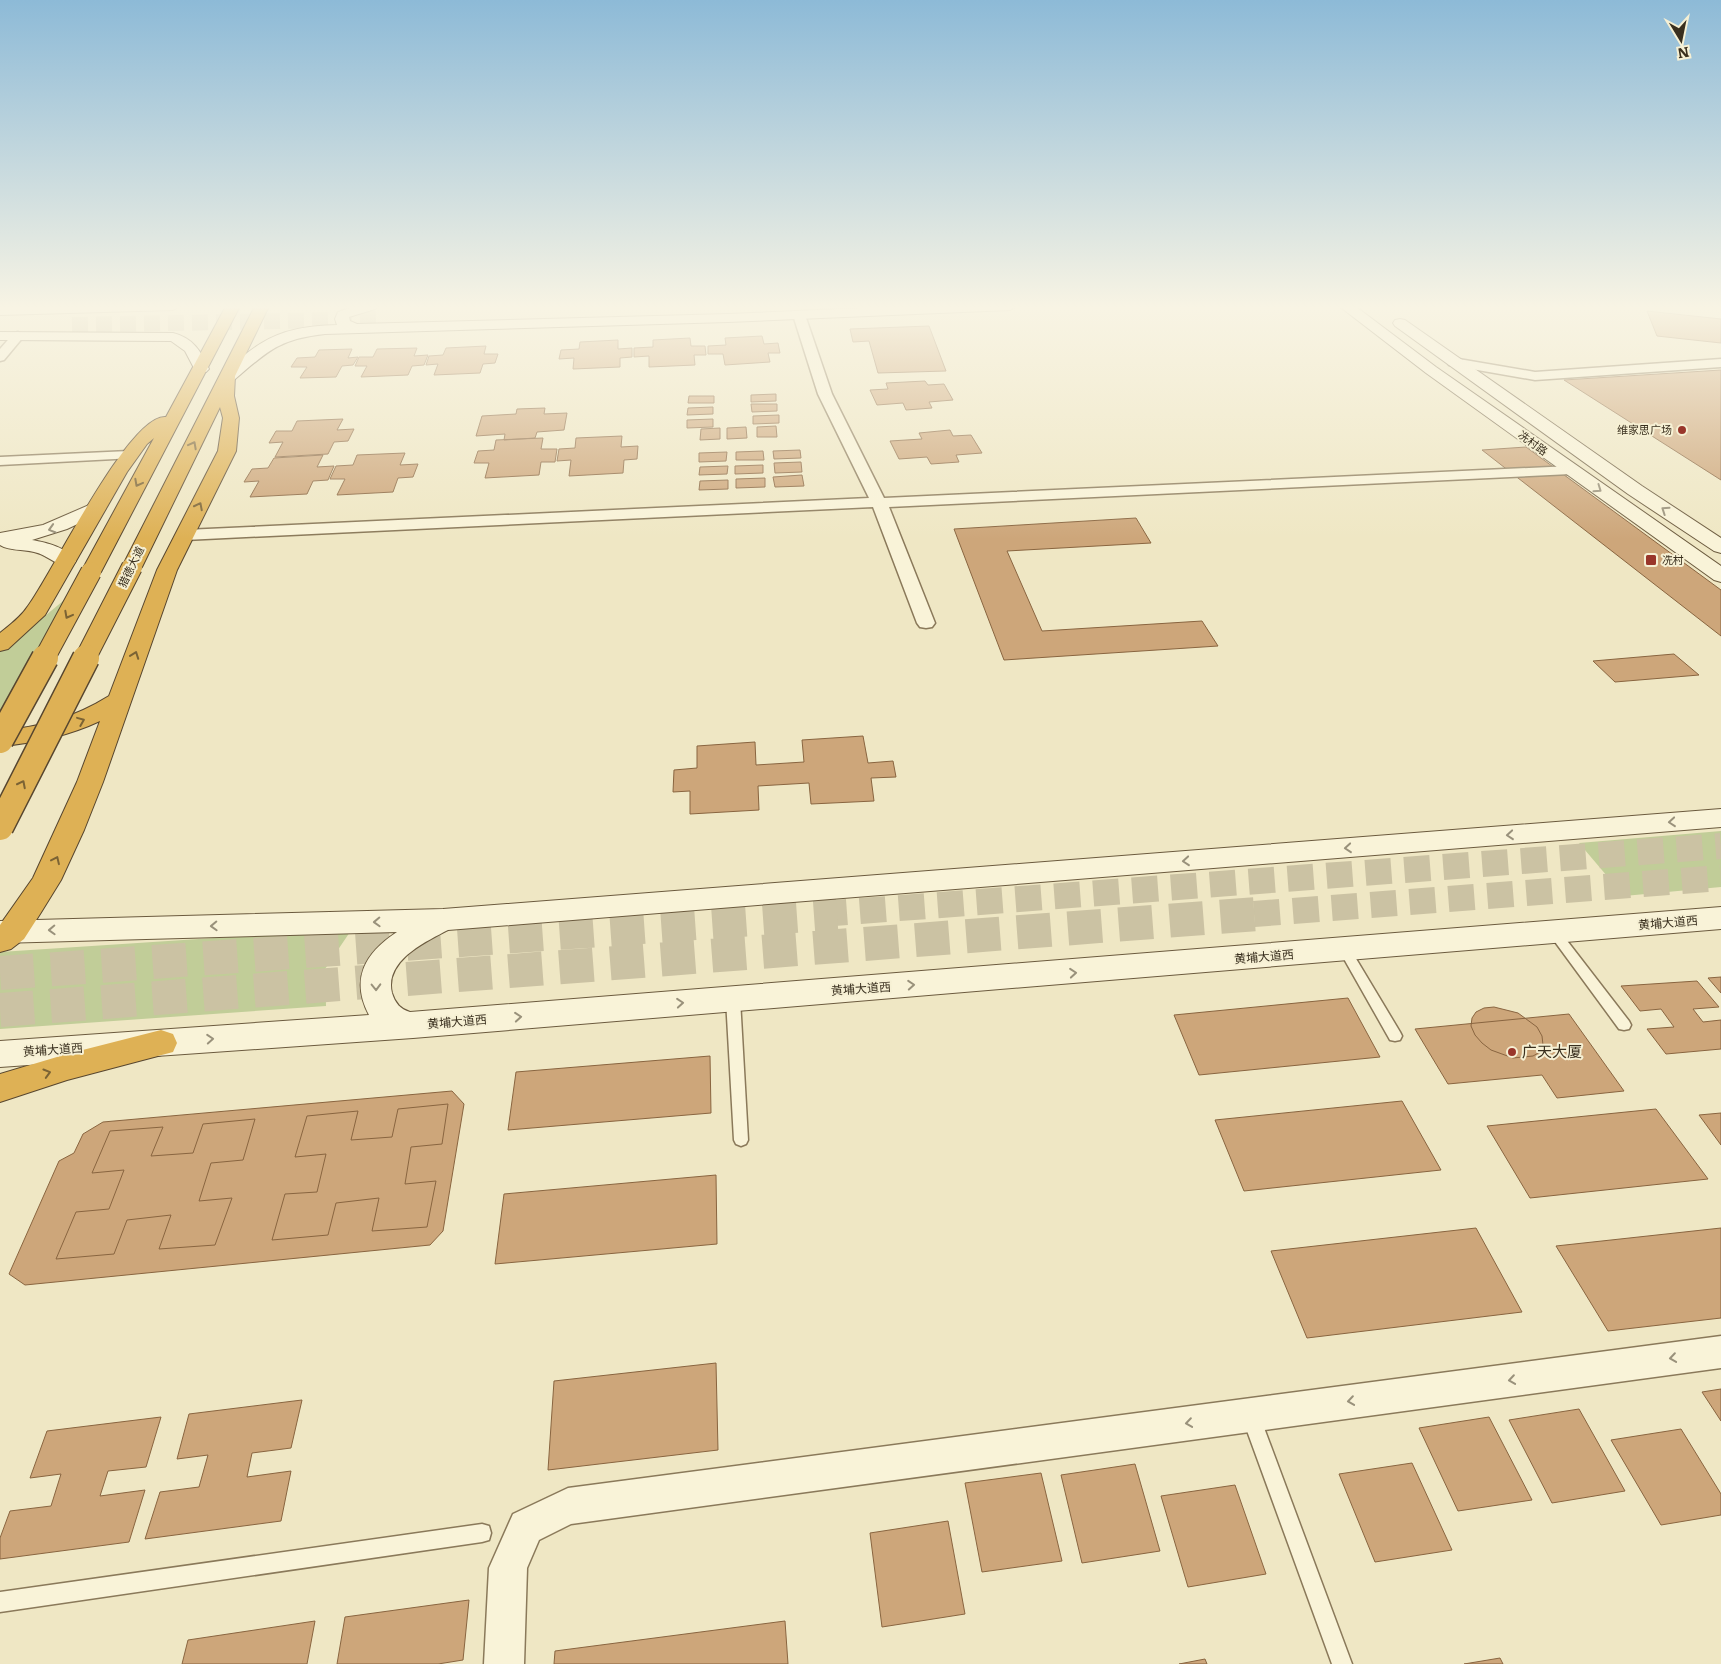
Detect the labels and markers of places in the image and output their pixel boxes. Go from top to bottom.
place label: 维家思广场 [1617,421,1672,437]
marker: 维家思广场 [1676,424,1688,436]
place label: 冼村 [1662,551,1684,567]
marker: 冼村 [1644,553,1658,567]
place label: 广天大厦 [1522,1039,1582,1062]
marker: 广天大厦 [1506,1046,1518,1058]

